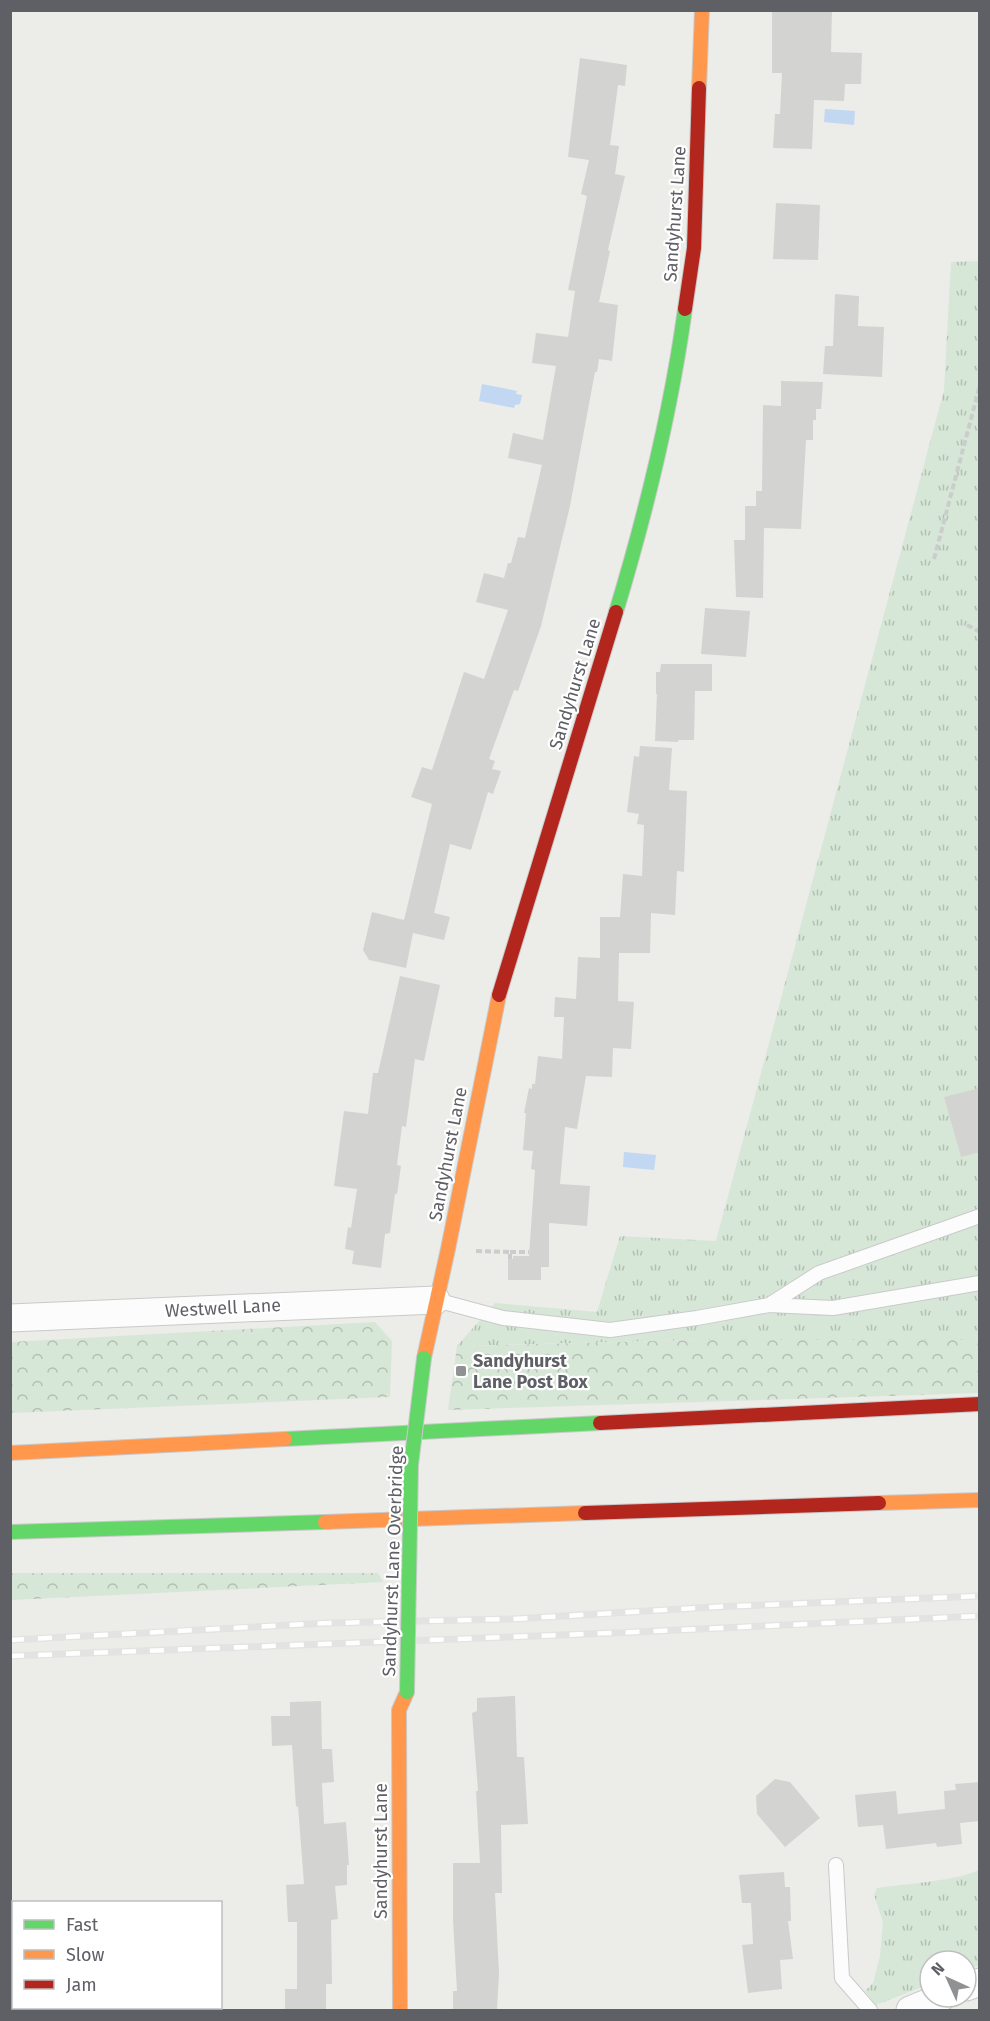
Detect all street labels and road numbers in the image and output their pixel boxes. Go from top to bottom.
street label: Sandyhurst Lane [659,145,691,283]
street label: Sandyhurst Lane [545,616,605,752]
street label: Sandyhurst Lane [424,1085,472,1223]
street label: Westwell Lane [164,1294,282,1322]
street label: Sandyhurst Lane Overbridge [378,1445,408,1677]
street label: Sandyhurst Lane [370,1783,392,1919]

